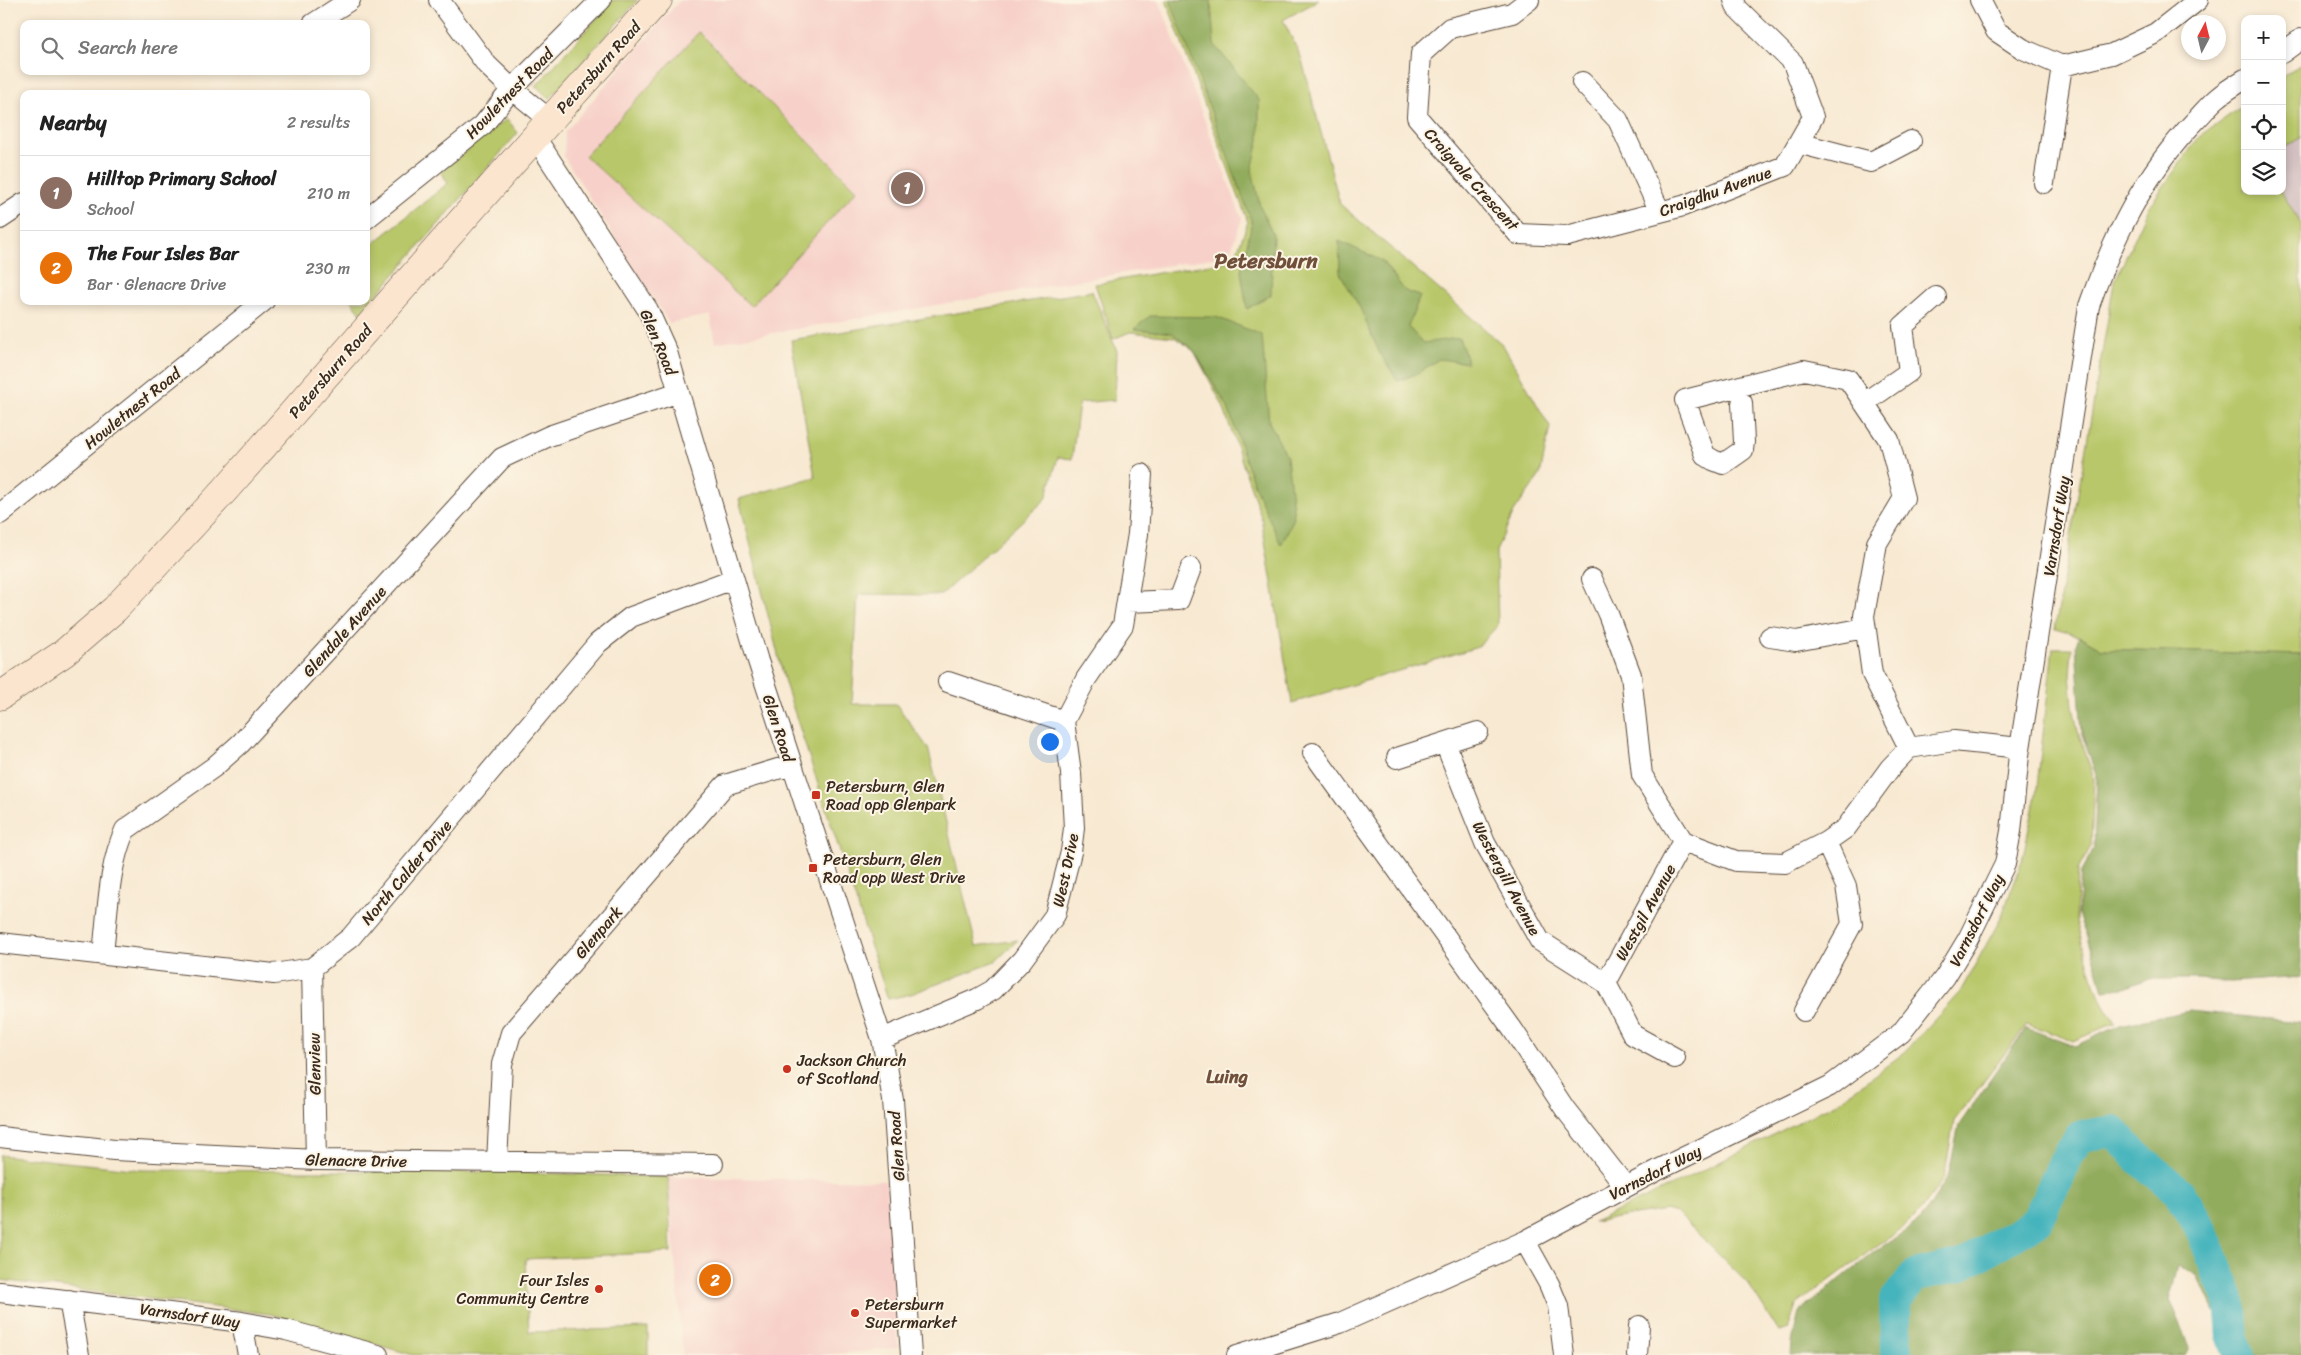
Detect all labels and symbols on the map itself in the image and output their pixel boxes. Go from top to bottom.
street label: Petersburn Road [548,13,649,121]
north arrow [2181,15,2226,60]
street label: Howletnest Road [458,40,562,146]
street label: Craigvale Crescent [1417,121,1527,238]
street label: Craigdhu Avenue [1655,158,1776,225]
pin: 1 [891,169,923,207]
district label: Petersburn [1214,242,1318,280]
street label: Glen Road [632,304,686,381]
street label: Petersburn Road [281,316,381,425]
street label: Howletnest Road [77,359,189,457]
street label: Varnsdorf Way [2034,473,2079,578]
street label: Glendale Avenue [295,579,394,684]
street label: Glen Road [754,690,804,767]
your location [1037,729,1063,755]
place label: Petersburn, Glen Road opp Glenpark [826,772,957,819]
marker: Petersburn, Glen Road opp Glenpark [810,789,822,801]
street label: North Calder Drive [353,813,460,932]
street label: Westergill Avenue [1464,816,1549,941]
street label: West Drive [1044,830,1088,910]
place label: Petersburn, Glen Road opp West Drive [823,845,965,892]
street label: Westgil Avenue [1607,858,1684,966]
marker: Petersburn, Glen Road opp West Drive [807,862,819,874]
street label: Varnsdorf Way [1941,868,2013,972]
street label: Glenpark [567,899,630,966]
street label: Glenview [299,1032,330,1095]
place label: Jackson Church of Scotland [796,1046,906,1093]
district label: Luing [1206,1061,1248,1093]
marker: Jackson Church of Scotland [781,1063,793,1075]
street label: Glen Road [879,1109,913,1182]
street label: Varnsdorf Way [1604,1136,1707,1208]
street label: Glenacre Drive [305,1145,407,1176]
pin: 2 [699,1261,731,1299]
place label: Four Isles Community Centre [457,1266,590,1313]
marker: Four Isles Community Centre [593,1283,605,1295]
place label: Petersburn Supermarket [865,1290,957,1337]
street label: Varnsdorf Way [138,1294,243,1337]
marker: Petersburn Supermarket [849,1307,861,1319]

